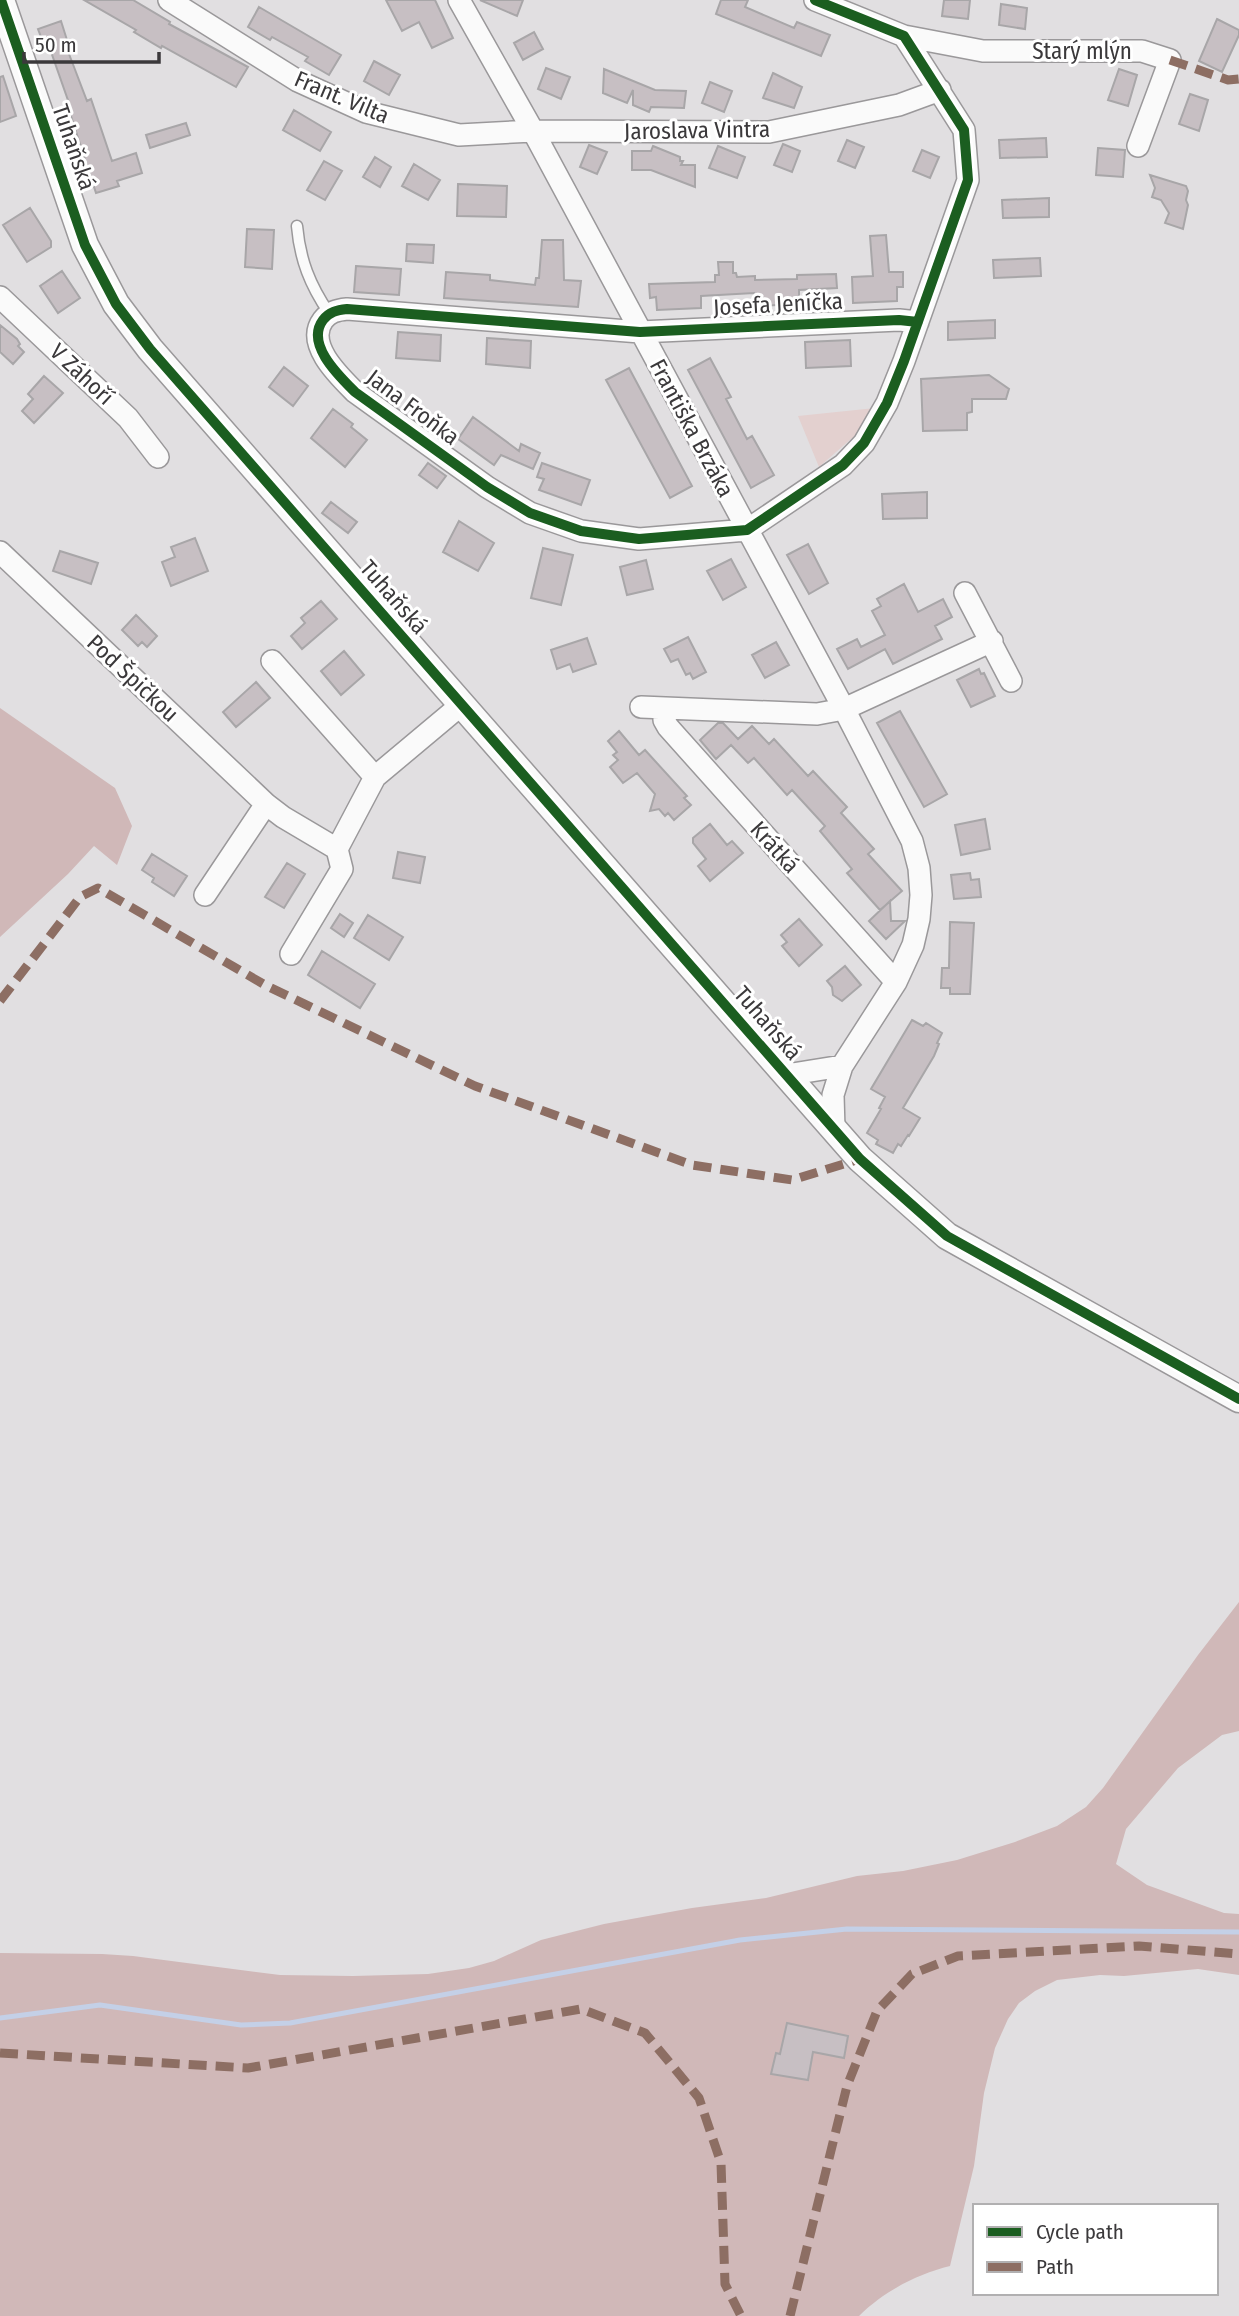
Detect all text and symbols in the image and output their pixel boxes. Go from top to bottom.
scale bar [24,21,159,65]
text: 50 m [35,32,77,58]
street label: Starý mlýn [1032,37,1132,65]
street label: Frant. Vilta [290,65,394,129]
street label: Tuhaňská [46,100,102,194]
street label: Jaroslava Vintra [624,115,770,145]
street label: Josefa Jeníčka [712,287,844,321]
street label: V Záhoří [44,338,120,411]
street label: Františka Brzáka [644,354,740,502]
street label: Jana Froňka [361,363,465,451]
street label: Tuhaňská [354,554,434,640]
street label: Pod Špičkou [81,628,185,727]
street label: Krátká [745,815,805,879]
street label: Tuhaňská [728,980,808,1066]
legend [973,2204,1218,2295]
text: Cycle path [1036,2219,1124,2245]
text: Path [1036,2254,1074,2280]

